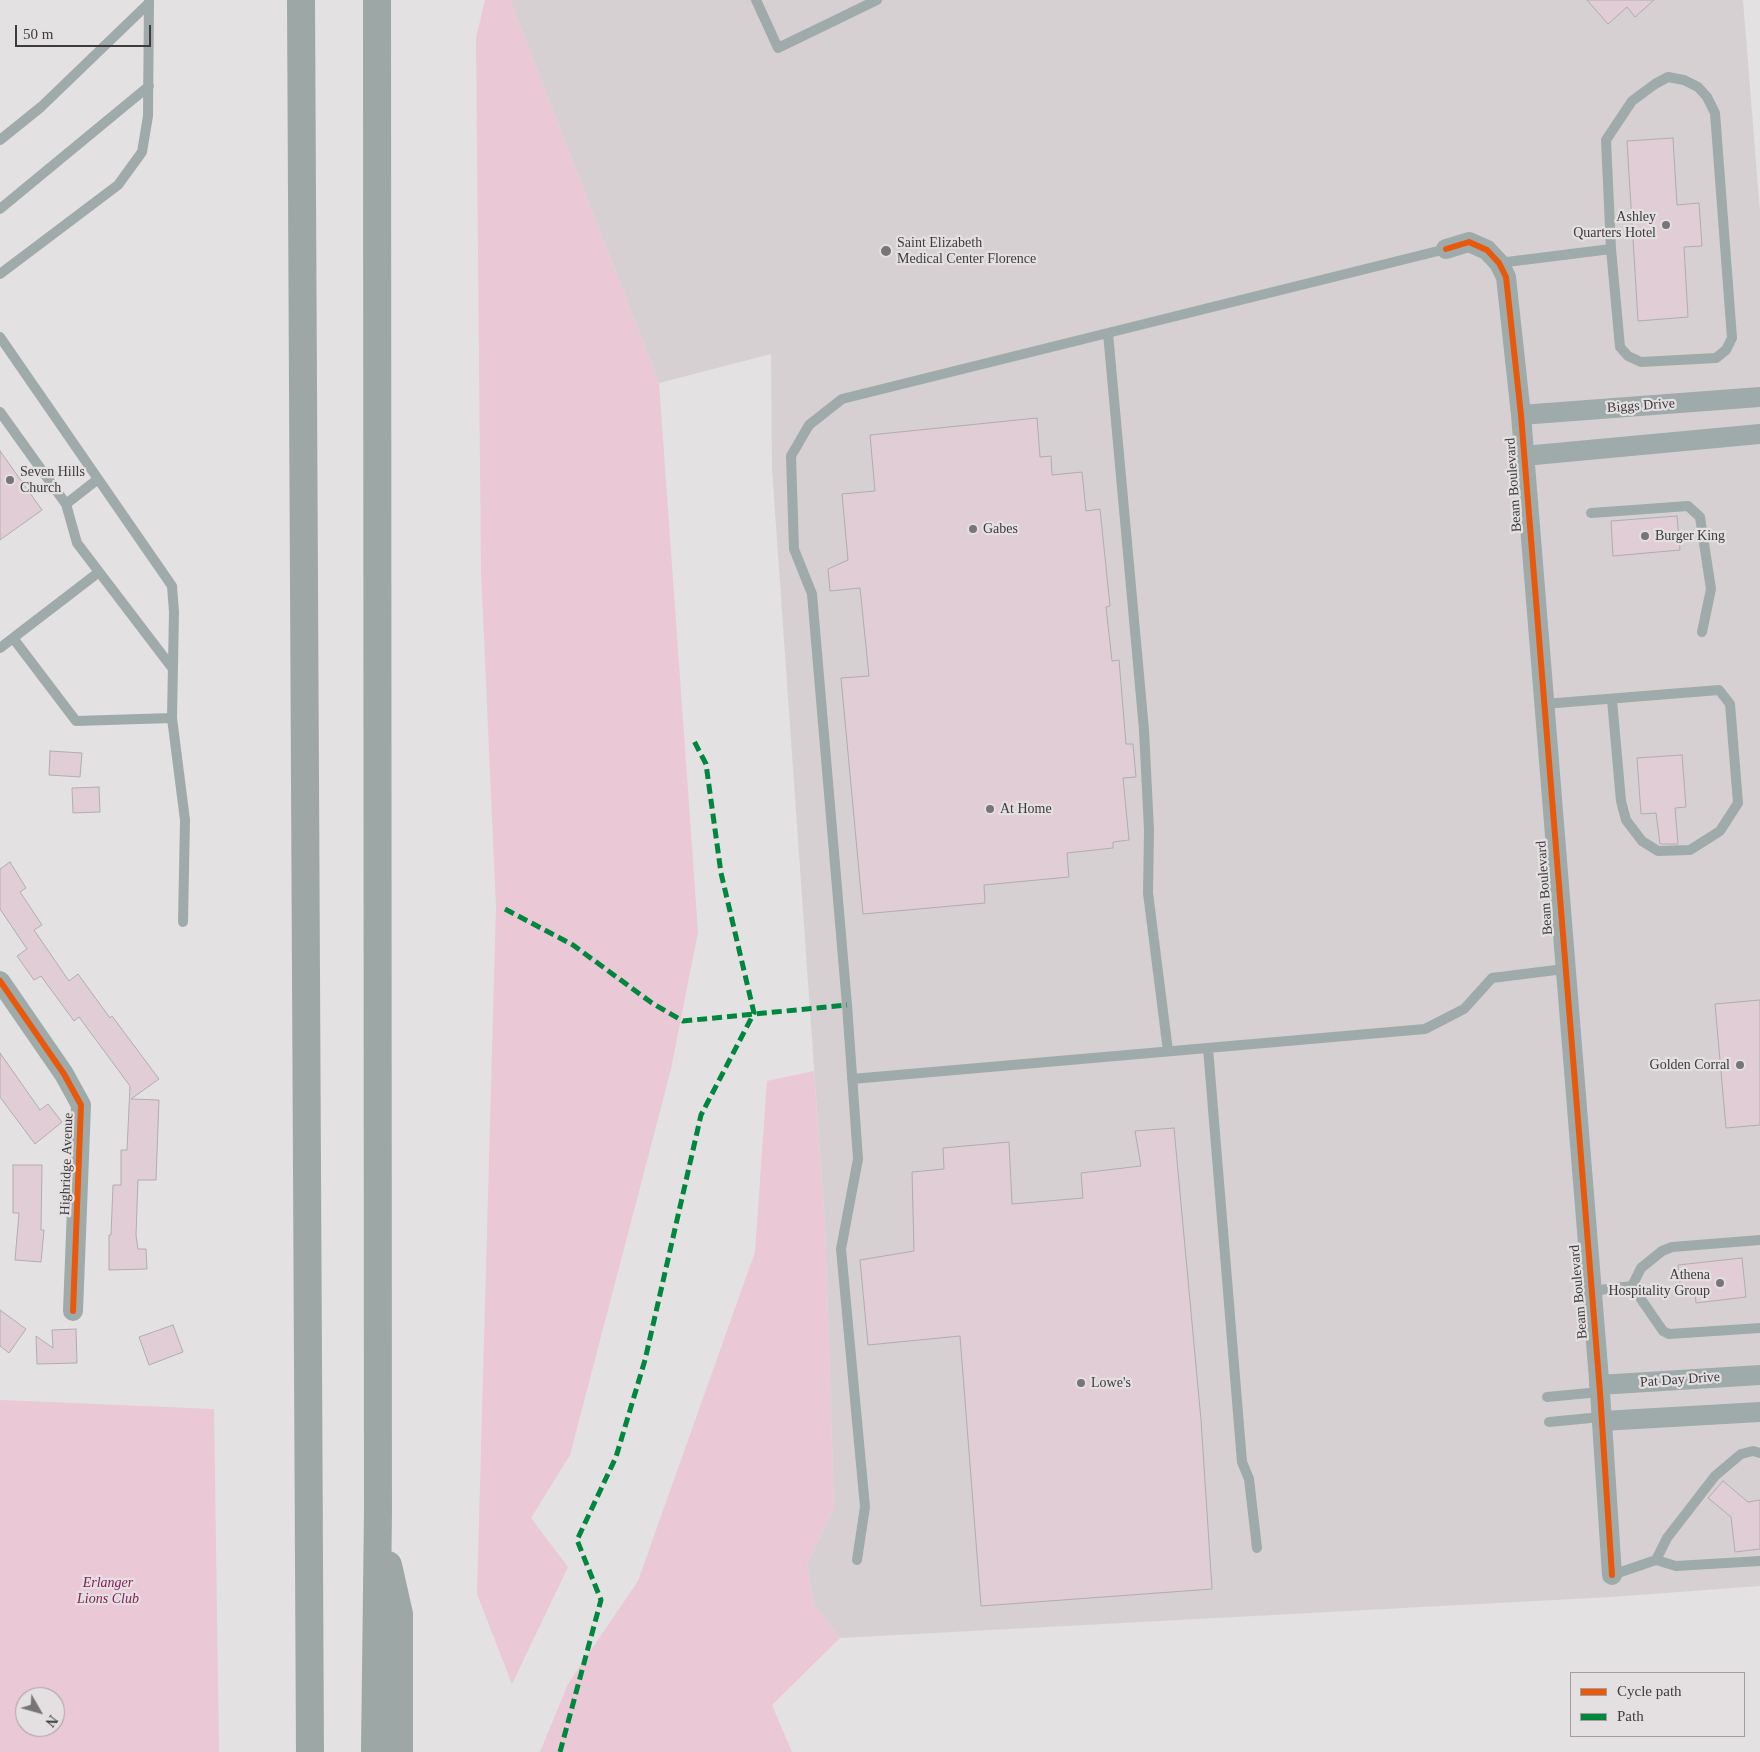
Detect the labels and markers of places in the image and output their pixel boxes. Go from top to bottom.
place label: Ashley Quarters Hotel [1573,209,1656,242]
marker: Ashley Quarters Hotel [1660,219,1672,231]
place label: Saint Elizabeth Medical Center Florence [897,235,1036,268]
marker: Saint Elizabeth Medical Center Florence [879,244,893,258]
place label: Seven Hills Church [20,464,85,497]
marker: Seven Hills Church [4,474,16,486]
place label: Gabes [983,521,1018,537]
marker: Gabes [967,523,979,535]
place label: Burger King [1655,528,1725,544]
marker: Burger King [1639,530,1651,542]
place label: At Home [1000,801,1052,817]
marker: At Home [984,803,996,815]
place label: Golden Corral [1650,1057,1730,1073]
marker: Golden Corral [1734,1059,1746,1071]
place label: Athena Hospitality Group [1609,1267,1710,1300]
marker: Athena Hospitality Group [1714,1277,1726,1289]
place label: Lowe's [1091,1375,1131,1391]
marker: Lowe's [1075,1377,1087,1389]

